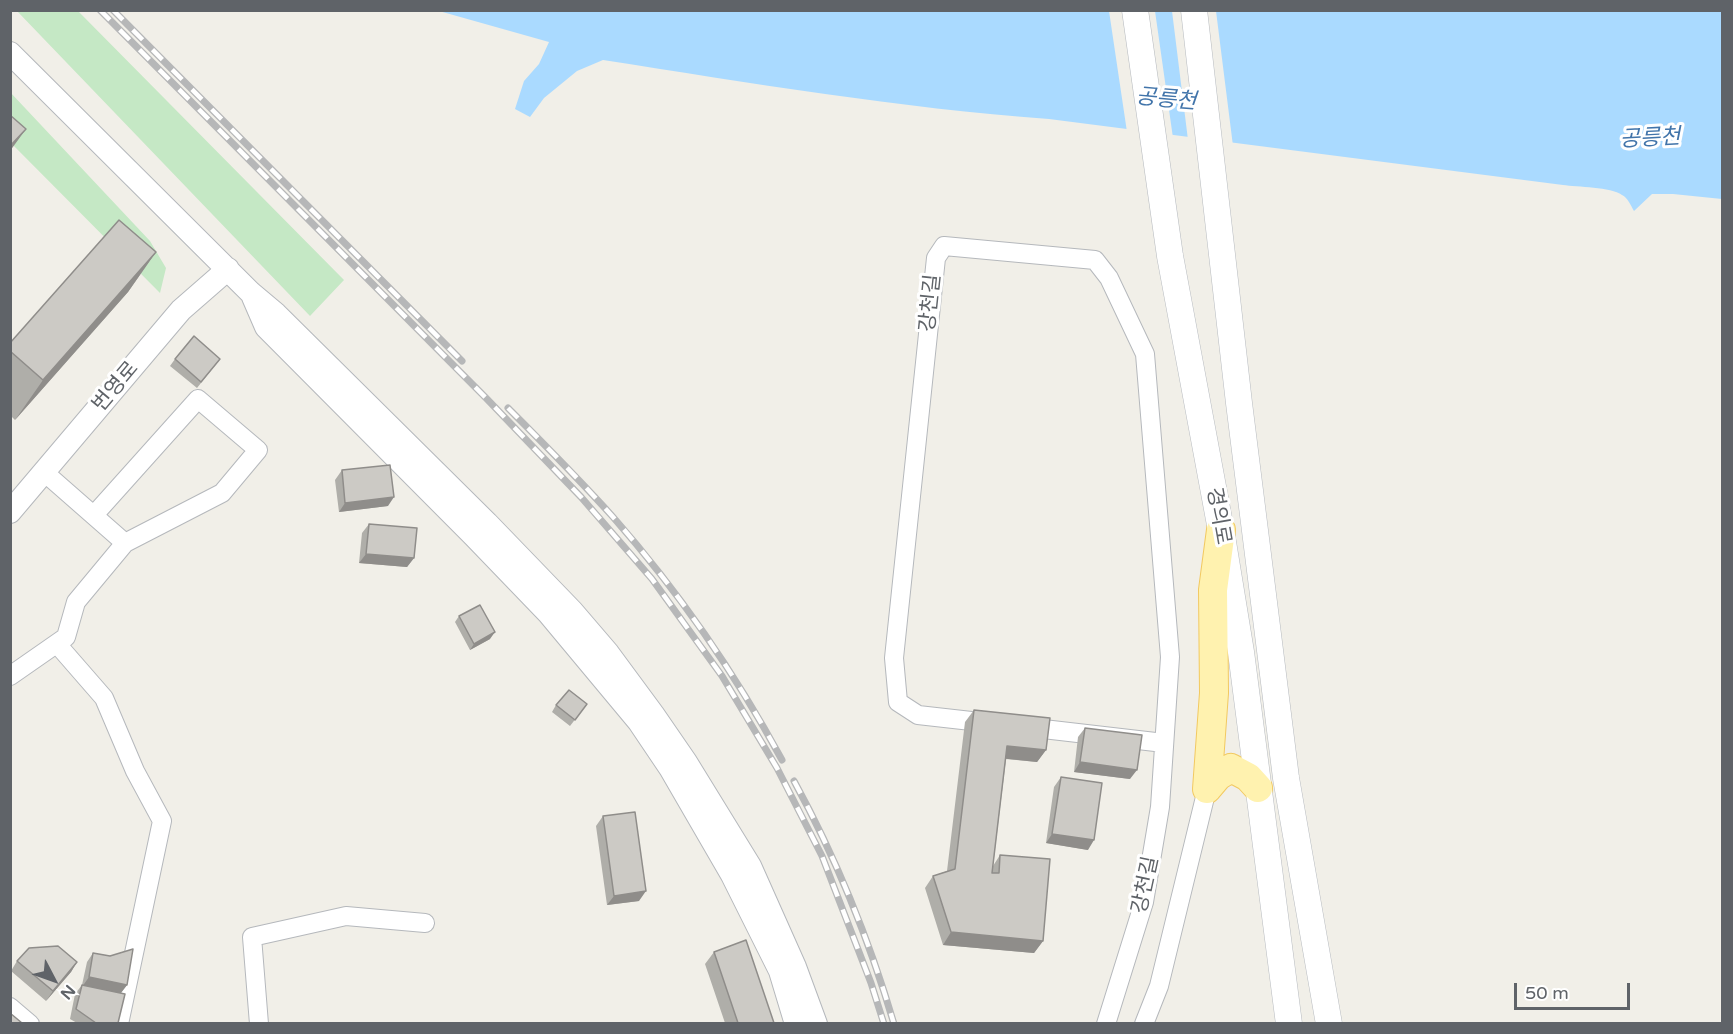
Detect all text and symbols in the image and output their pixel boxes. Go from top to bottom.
water label: 공릉천 [1135,84,1197,116]
water label: 공릉천 [1619,124,1681,154]
street label: 강천길 [915,273,947,333]
street label: 번영로 [88,357,144,417]
street label: 경의로 [1201,485,1235,547]
street label: 강천길 [1128,854,1164,916]
north arrow [24,950,84,1010]
scale bar [1517,971,1632,1009]
text: N [56,980,79,1003]
text: 50 m [1525,982,1569,1004]

